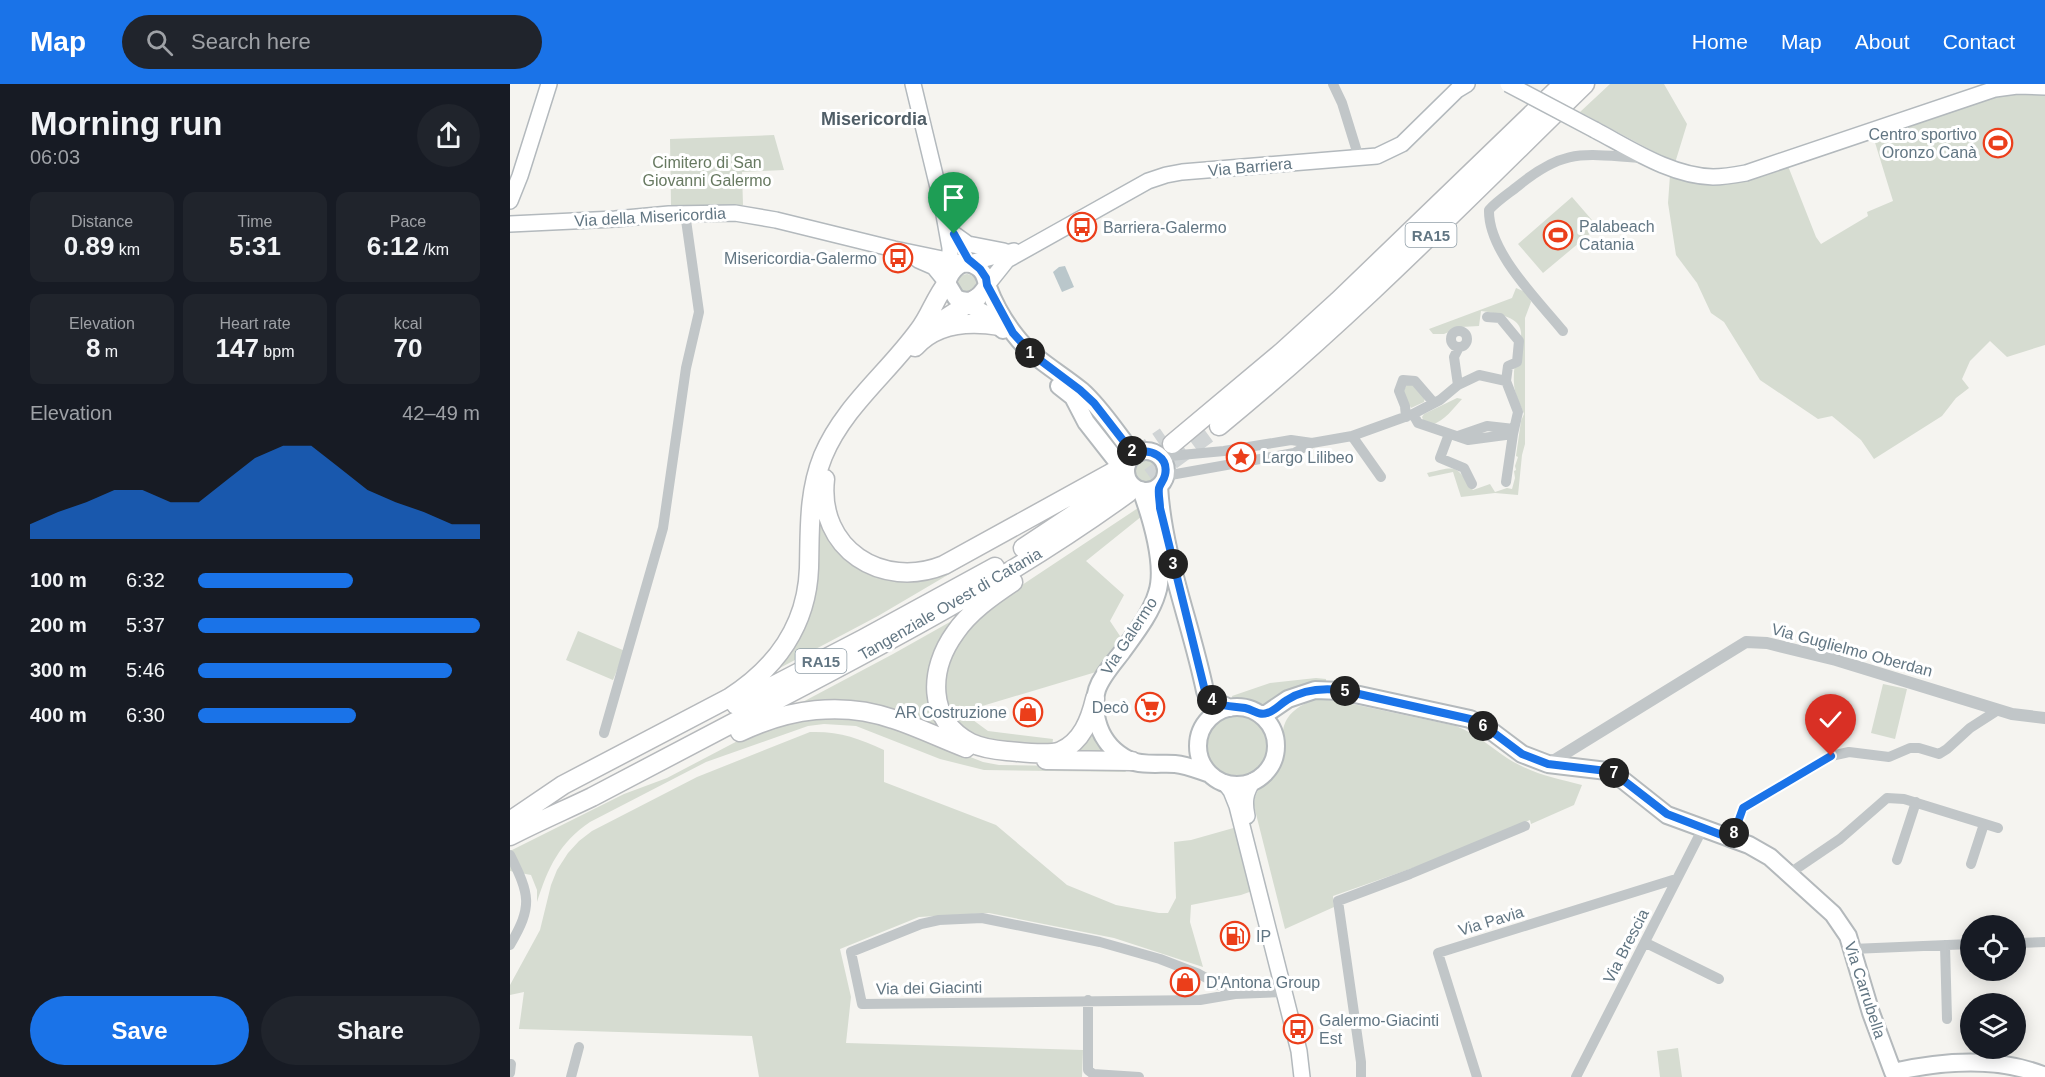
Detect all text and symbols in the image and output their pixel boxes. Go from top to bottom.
search box [122,15,542,69]
text: Map [30,26,86,57]
icon: search [143,26,176,59]
text: Search here [191,29,311,54]
text: Home [1692,30,1748,53]
text: Map [1781,30,1822,53]
text: About [1855,30,1910,53]
text: Contact [1943,30,2015,53]
button: share [417,104,480,167]
text: Morning run [30,105,222,142]
district label: Misericordia [821,109,928,129]
place label: Centro sportivo Oronzo Canà [1869,126,1977,161]
sports icon: Centro sportivo Oronzo Canà [1982,127,2014,159]
text: 06:03 [30,146,80,168]
park label: Cimitero di San Giovanni Galermo [643,154,772,189]
street label: Via Barriera [1207,155,1293,179]
pin [928,172,979,234]
icon: arrive [937,181,970,214]
street label: Via della Misericordia [574,205,726,229]
bus stop icon: Barriera-Galermo [1066,211,1098,243]
text: Distance [71,213,133,230]
text: Time [238,213,272,230]
text: Pace [390,213,426,230]
place label: Palabeach Catania [1579,218,1655,253]
place label: Barriera-Galermo [1103,219,1227,236]
sports icon: Palabeach Catania [1542,219,1574,251]
road number: RA15 [1406,223,1456,247]
text: 0.89 [64,231,114,261]
text: 5:31 [229,231,281,261]
text: 6:12 [367,231,419,261]
text: km [114,241,140,258]
text: /km [419,241,449,258]
bus stop icon: Misericordia-Galermo [882,242,914,274]
place label: Misericordia-Galermo [724,250,877,267]
text: Elevation [69,315,135,332]
text: Heart rate [219,315,291,332]
text: kcal [394,315,422,332]
text: 8 [86,333,100,363]
text: 147 [216,333,259,363]
text: 70 [394,333,422,363]
pin: 1 [1015,338,1045,368]
text: m [100,343,118,360]
text: bpm [259,343,294,360]
text: 1 [1026,344,1034,361]
text: Elevation [30,402,112,424]
text: 42–49 m [402,402,480,424]
pin: 2 [1117,436,1147,466]
place icon: Largo Lilibeo [1225,441,1257,473]
text: 2 [1128,442,1136,459]
place label: Largo Lilibeo [1262,449,1354,466]
street label: Tangenziale Ovest di Catania [856,545,1044,663]
pin: 3 [1158,549,1188,579]
text: 3 [1169,555,1177,572]
text: 100 m [30,569,87,591]
text: 6:32 [126,569,165,591]
street label: Via Galermo [1098,594,1160,678]
text: 200 m [30,614,87,636]
text: 5:37 [126,614,165,636]
street label: Via Guglielmo Oberdan [1770,620,1934,680]
road number: RA15 [796,649,846,673]
text: 300 m [30,659,87,681]
text: 5:46 [126,659,165,681]
pin: 5 [1330,676,1360,706]
text: 5 [1341,682,1349,699]
pin: 4 [1197,685,1227,715]
supermarket icon: Decò [1134,691,1166,723]
text: 4 [1208,691,1216,708]
pin [1805,694,1856,756]
shop icon: AR Costruzione [1012,696,1044,728]
place label: Decò [1092,699,1129,716]
icon: check [1814,703,1847,736]
text: 400 m [30,704,87,726]
text: 6:30 [126,704,165,726]
place label: AR Costruzione [895,704,1007,721]
pin: 6 [1468,711,1498,741]
text: 6 [1479,717,1487,734]
pin: 7 [1599,758,1629,788]
text: 7 [1610,764,1618,781]
pin: 8 [1719,818,1749,848]
text: 8 [1730,824,1738,841]
street label: Via Pavia [1456,903,1526,939]
street label: Via Brescia [1600,906,1652,986]
map controls [1960,915,2026,1059]
button: locate [1960,915,2026,981]
fuel station icon: IP [1219,920,1251,952]
place label: IP [1256,928,1271,945]
street label: Via Carrubella [1841,939,1889,1041]
shop icon: D'Antona Group [1169,966,1201,998]
place label: D'Antona Group [1206,974,1320,991]
street label: Via dei Giacinti [876,979,982,997]
button: layers [1960,993,2026,1059]
button: Save [30,996,249,1065]
button: Share [261,996,480,1065]
place label: Galermo-Giacinti Est [1319,1012,1439,1047]
bus stop icon: Galermo-Giacinti Est [1282,1013,1314,1045]

